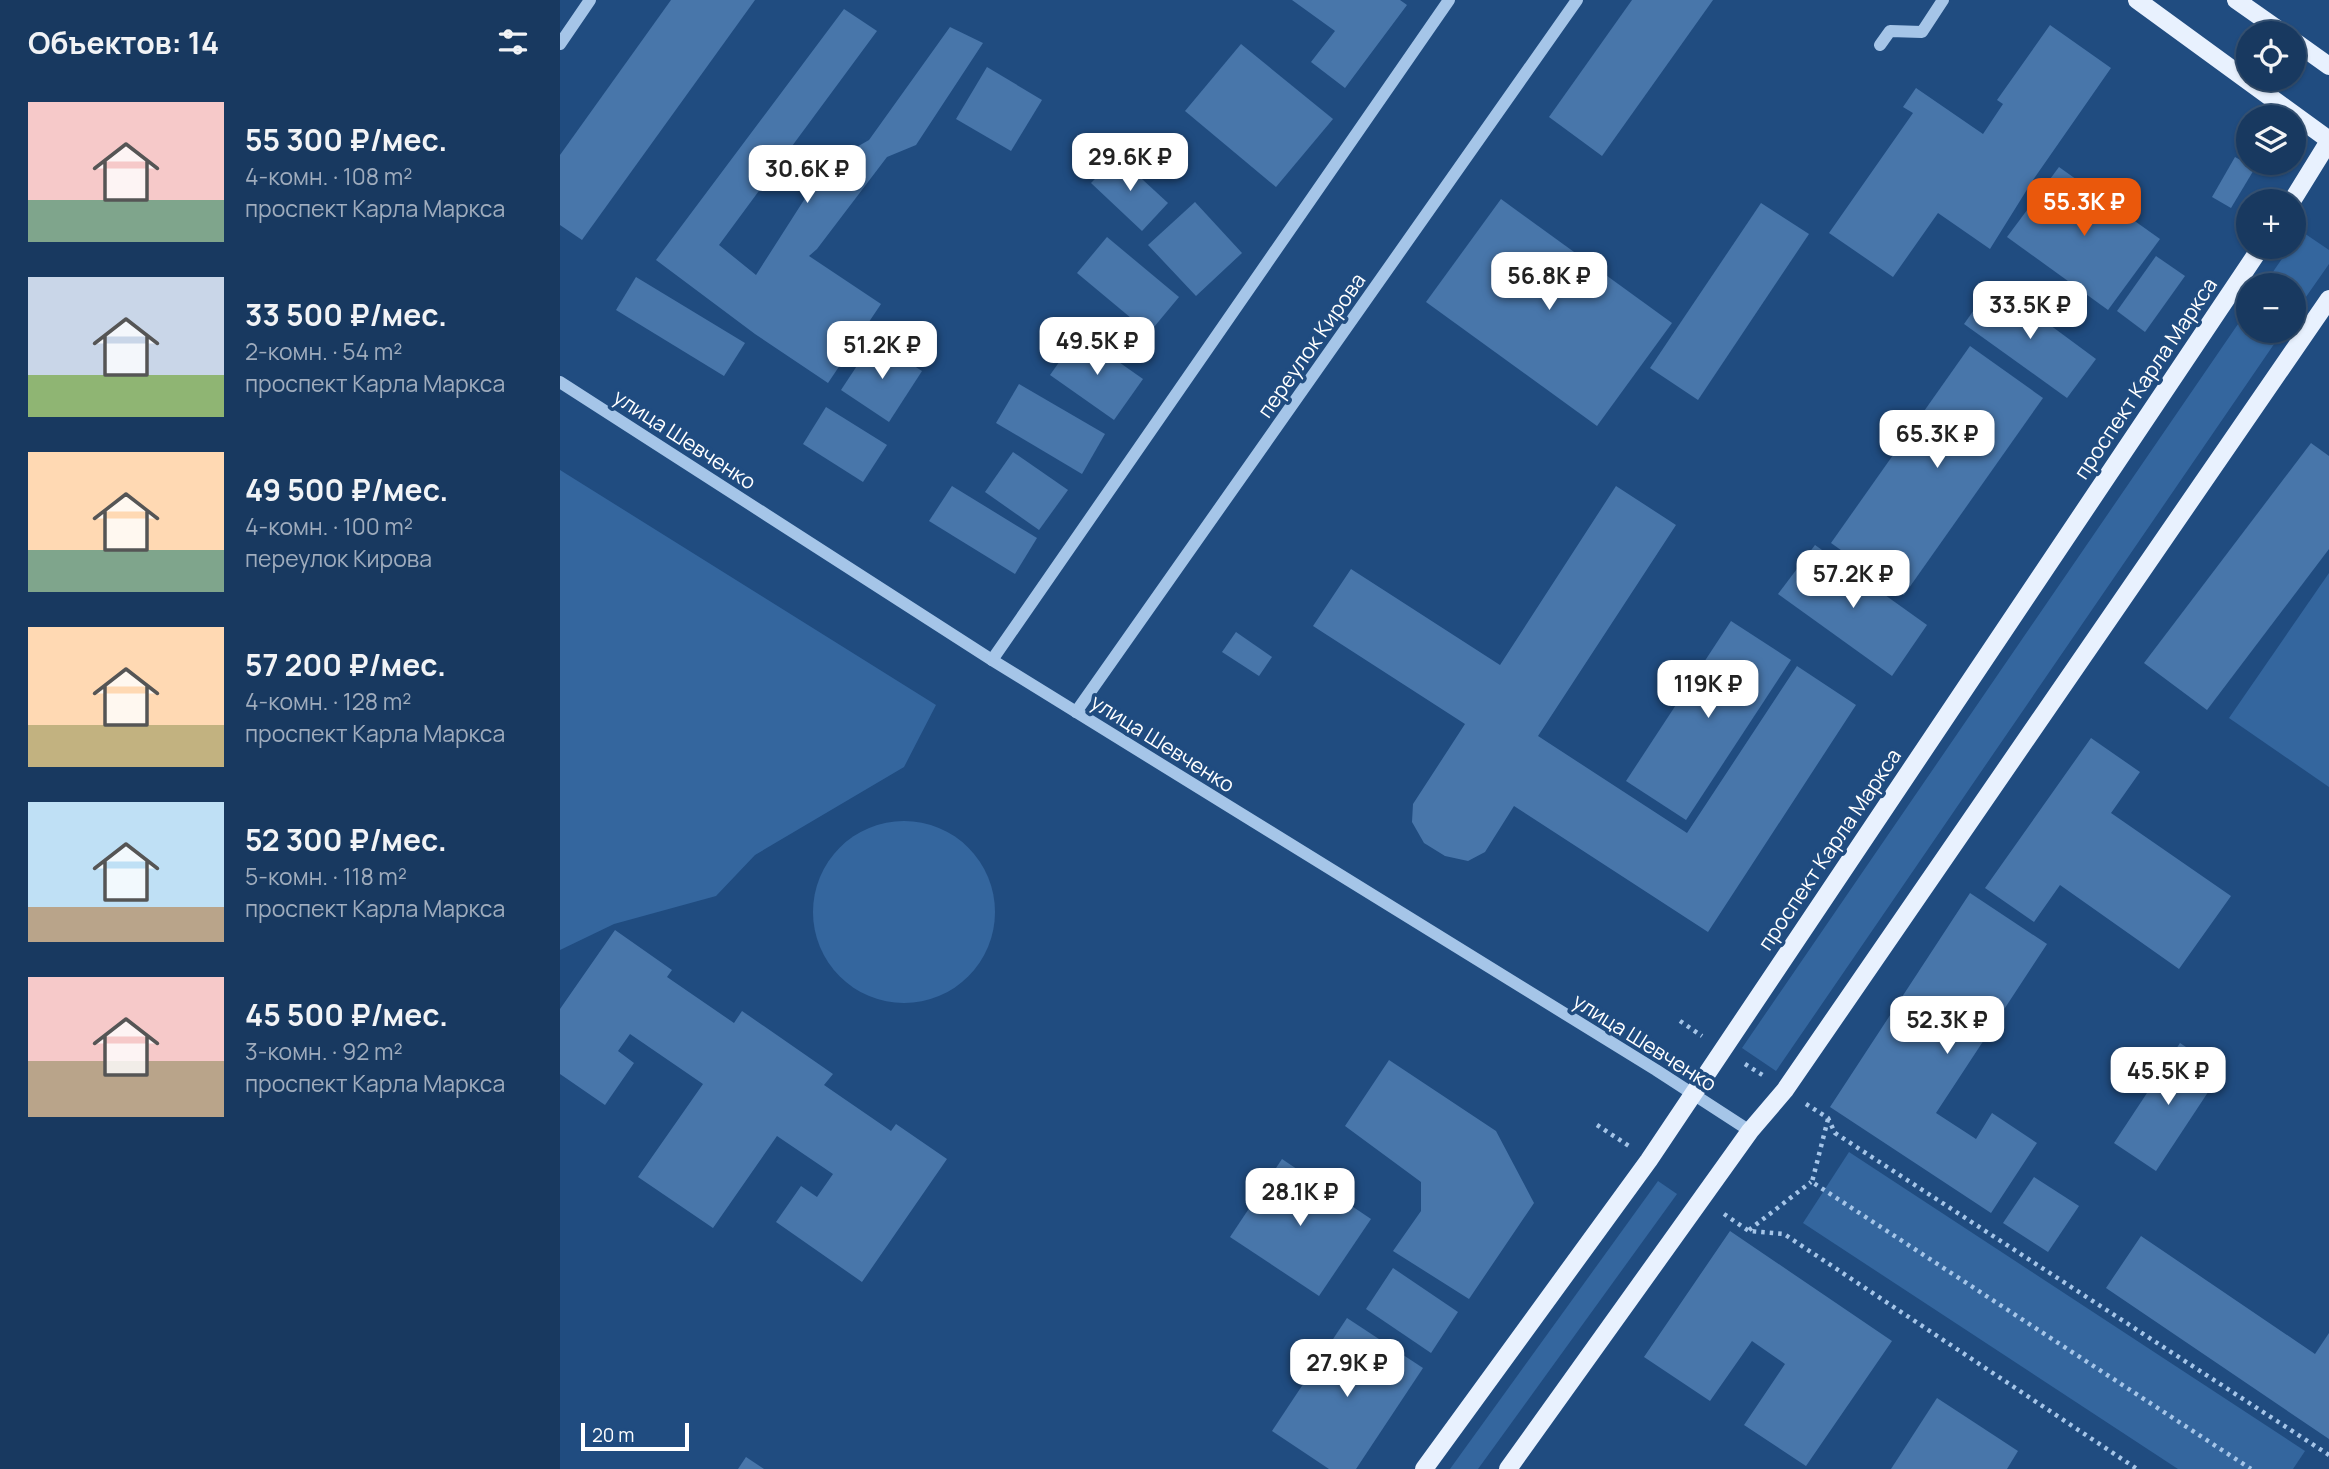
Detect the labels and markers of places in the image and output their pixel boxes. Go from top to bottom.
pin: 29.6K ₽ [1065,134,1195,193]
pin: 30.6K ₽ [742,146,872,205]
pin: 55.3K ₽ [2019,178,2149,238]
pin: 56.8K ₽ [1484,252,1614,312]
pin: 33.5K ₽ [1965,282,2095,341]
pin: 49.5K ₽ [1032,318,1162,377]
pin: 51.2K ₽ [817,322,947,381]
pin: 65.3K ₽ [1872,410,2002,470]
pin: 57.2K ₽ [1788,550,1918,610]
pin: 119K ₽ [1651,660,1765,720]
pin: 52.3K ₽ [1882,996,2012,1056]
pin: 45.5K ₽ [2103,1048,2233,1107]
pin: 28.1K ₽ [1235,1168,1365,1228]
pin: 27.9K ₽ [1282,1340,1412,1399]

